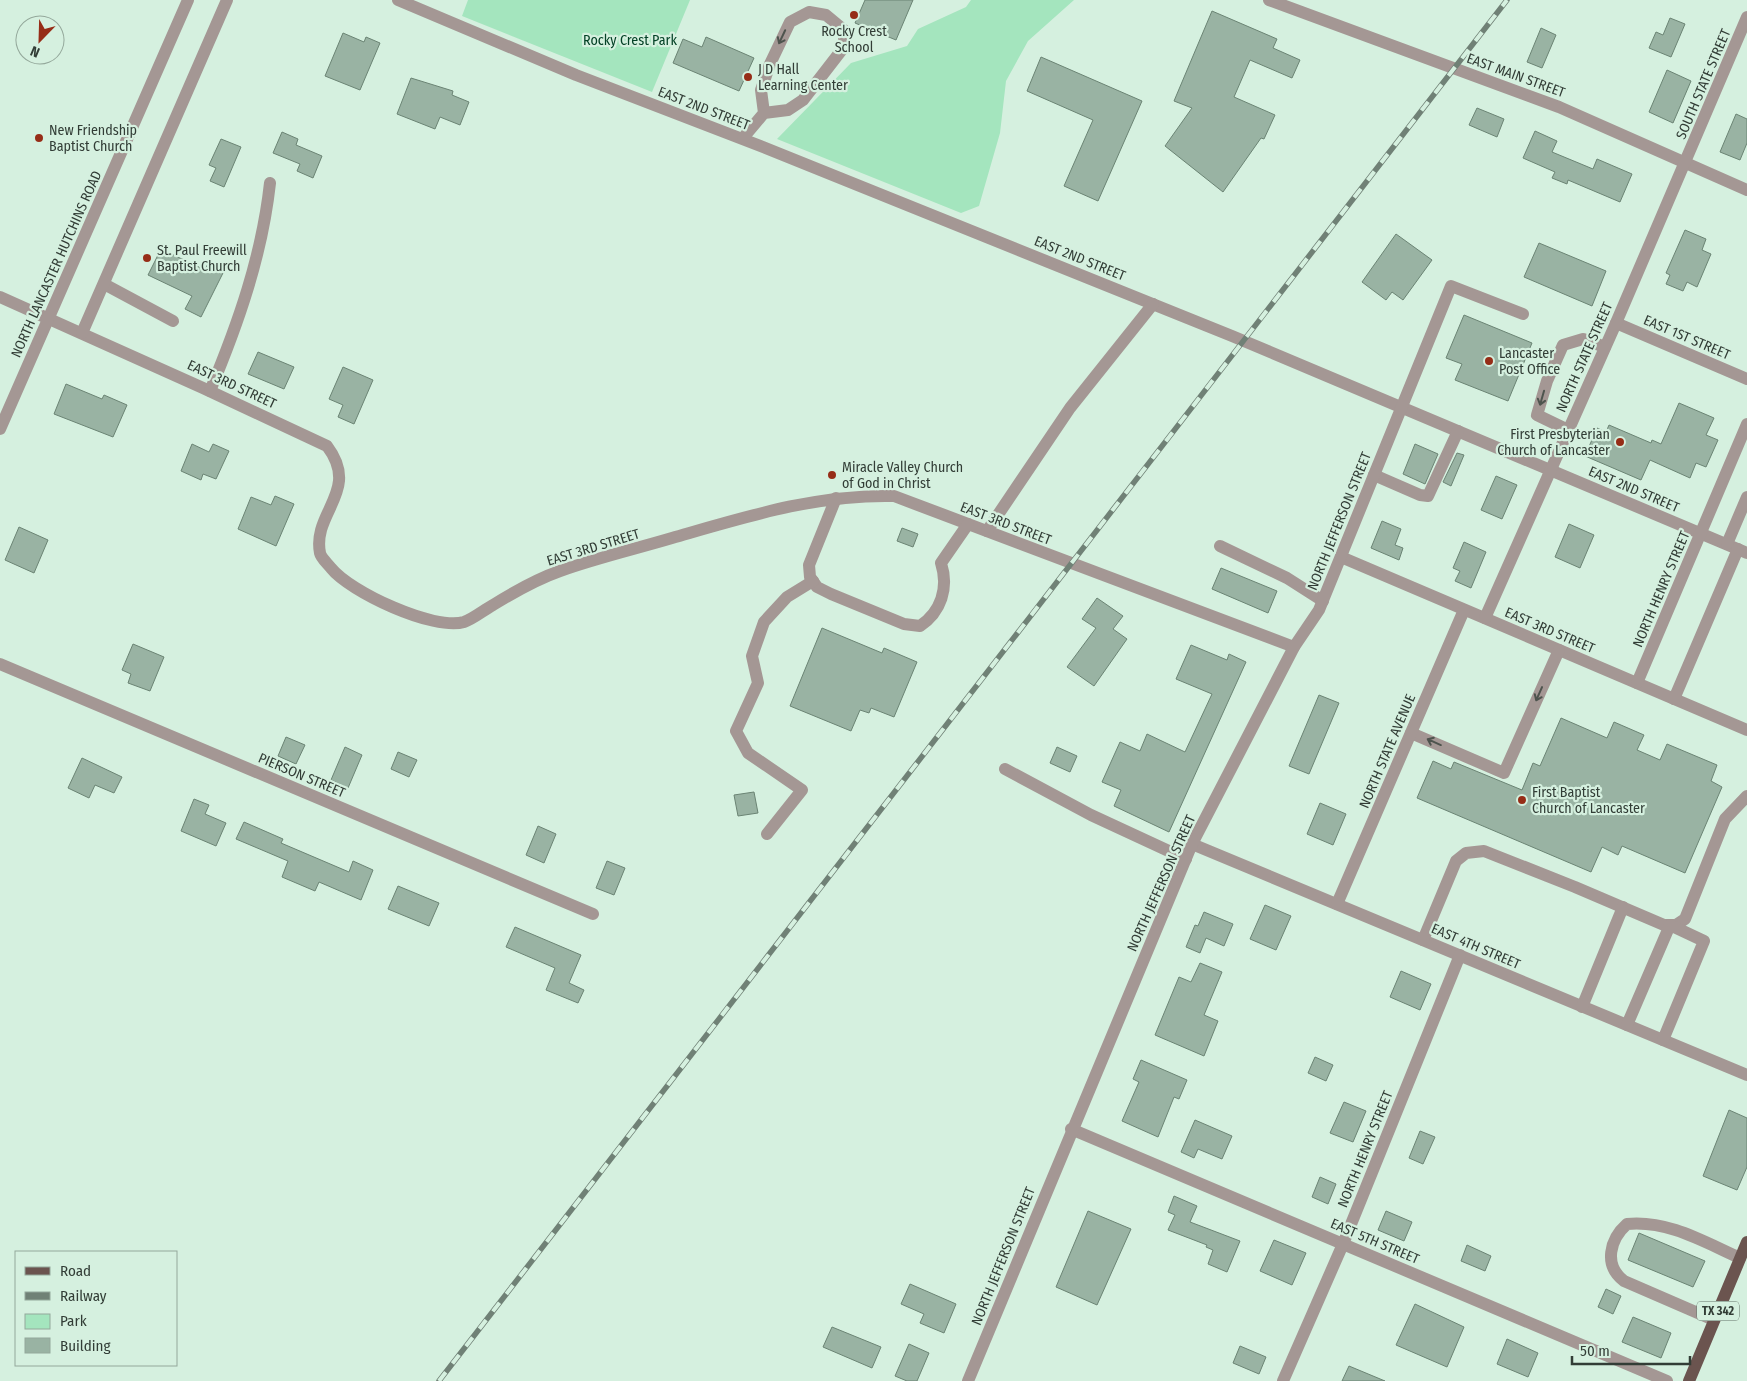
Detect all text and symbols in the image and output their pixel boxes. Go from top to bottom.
marker: Rocky Crest School [848,9,860,21]
north arrow [15,15,65,65]
place label: Rocky Crest School [821,23,887,56]
street label: SOUTH STATE STREET [1673,26,1735,142]
one-way arrow [777,29,787,44]
park label: Rocky Crest Park [583,32,677,49]
text: N [28,42,42,61]
street label: EAST MAIN STREET [1464,50,1568,101]
place label: J D Hall Learning Center [758,61,848,94]
marker: J D Hall Learning Center [742,71,754,83]
street label: EAST 2ND STREET [656,83,753,134]
place label: New Friendship Baptist Church [49,122,137,155]
marker: New Friendship Baptist Church [33,132,45,144]
street label: NORTH LANCASTER HUTCHINS ROAD [8,168,105,360]
street label: EAST 2ND STREET [1032,232,1128,285]
place label: St. Paul Freewill Baptist Church [157,242,247,275]
marker: St. Paul Freewill Baptist Church [141,252,153,264]
street label: NORTH STATE STREET [1553,299,1617,415]
street label: EAST 1ST STREET [1641,312,1733,364]
place label: Lancaster Post Office [1499,345,1560,378]
marker: Lancaster Post Office [1483,355,1495,367]
street label: EAST 3RD STREET [185,356,279,413]
one-way arrow [1537,389,1546,405]
place label: First Presbyterian Church of Lancaster [1497,426,1610,459]
marker: First Presbyterian Church of Lancaster [1614,436,1626,448]
street label: NORTH JEFFERSON STREET [1304,449,1375,593]
place label: Miracle Valley Church of God in Christ [842,459,963,492]
street label: EAST 2ND STREET [1586,463,1682,516]
marker: Miracle Valley Church of God in Christ [826,469,838,481]
street label: EAST 3RD STREET [958,498,1054,549]
street label: EAST 3RD STREET [545,525,642,570]
street label: NORTH HENRY STREET [1629,528,1694,650]
street label: EAST 3RD STREET [1502,604,1598,657]
one-way arrow [1533,686,1543,701]
street label: NORTH STATE AVENUE [1356,691,1419,811]
one-way arrow [1427,737,1442,747]
street label: PIERSON STREET [256,749,348,802]
place label: First Baptist Church of Lancaster [1532,784,1645,817]
marker: First Baptist Church of Lancaster [1516,794,1528,806]
street label: NORTH JEFFERSON STREET [1124,812,1199,954]
street label: EAST 4TH STREET [1429,920,1523,973]
street label: NORTH HENRY STREET [1334,1088,1397,1210]
street label: NORTH JEFFERSON STREET [968,1184,1039,1328]
street label: EAST 5TH STREET [1328,1215,1422,1268]
legend [15,1251,178,1366]
text: Road [60,1262,91,1280]
text: Railway [60,1287,107,1305]
road number: TX 342 [1697,1302,1739,1320]
text: Park [60,1312,87,1330]
scale bar [1572,1334,1690,1366]
text: Building [60,1337,111,1355]
text: 50 m [1580,1342,1610,1360]

